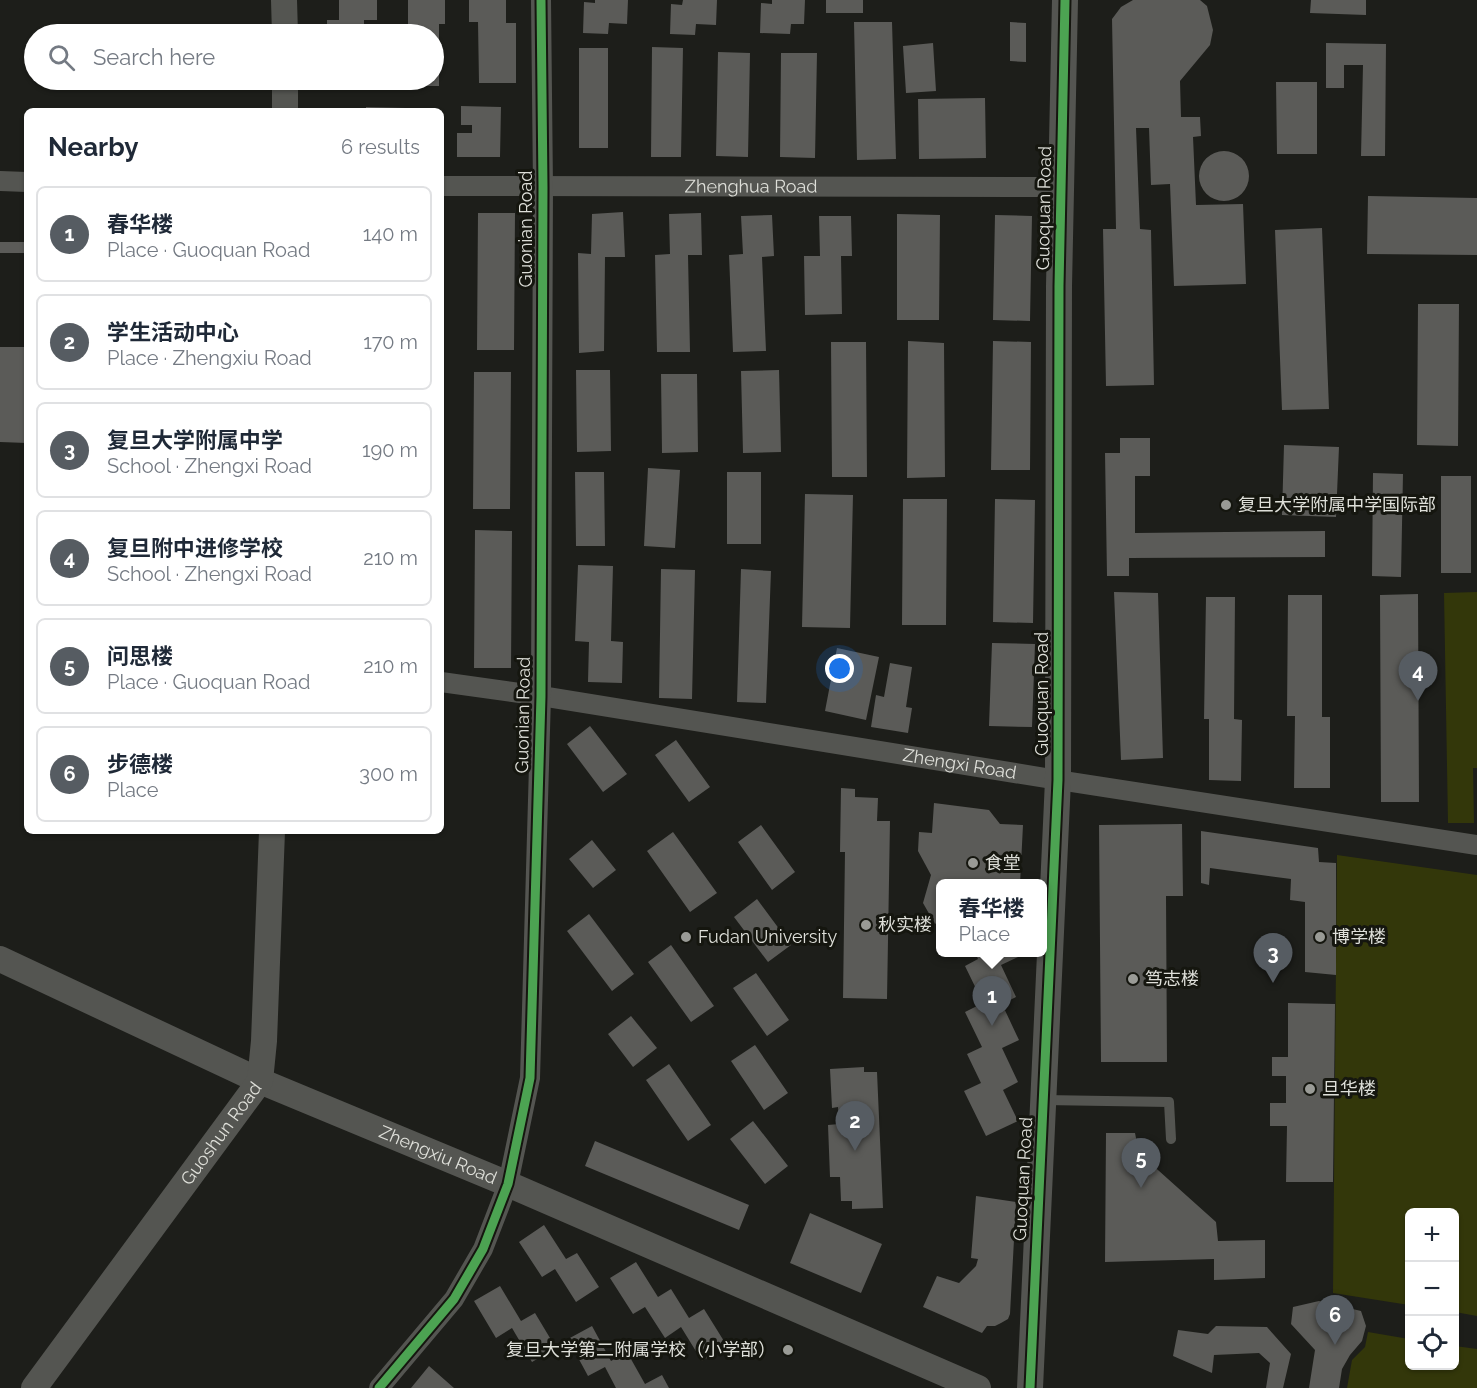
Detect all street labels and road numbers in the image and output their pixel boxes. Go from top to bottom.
street label: Guoquan Road [1032,146,1055,270]
street label: Guonian Road [515,171,536,287]
street label: Zhenghua Road [685,175,817,197]
street label: Guoquan Road [1031,632,1052,756]
street label: Guonian Road [511,656,534,774]
street label: Zhengxi Road [901,744,1018,783]
street label: Guoshun Road [176,1078,266,1189]
street label: Guoquan Road [1009,1116,1036,1242]
street label: Zhengxiu Road [376,1121,500,1188]

